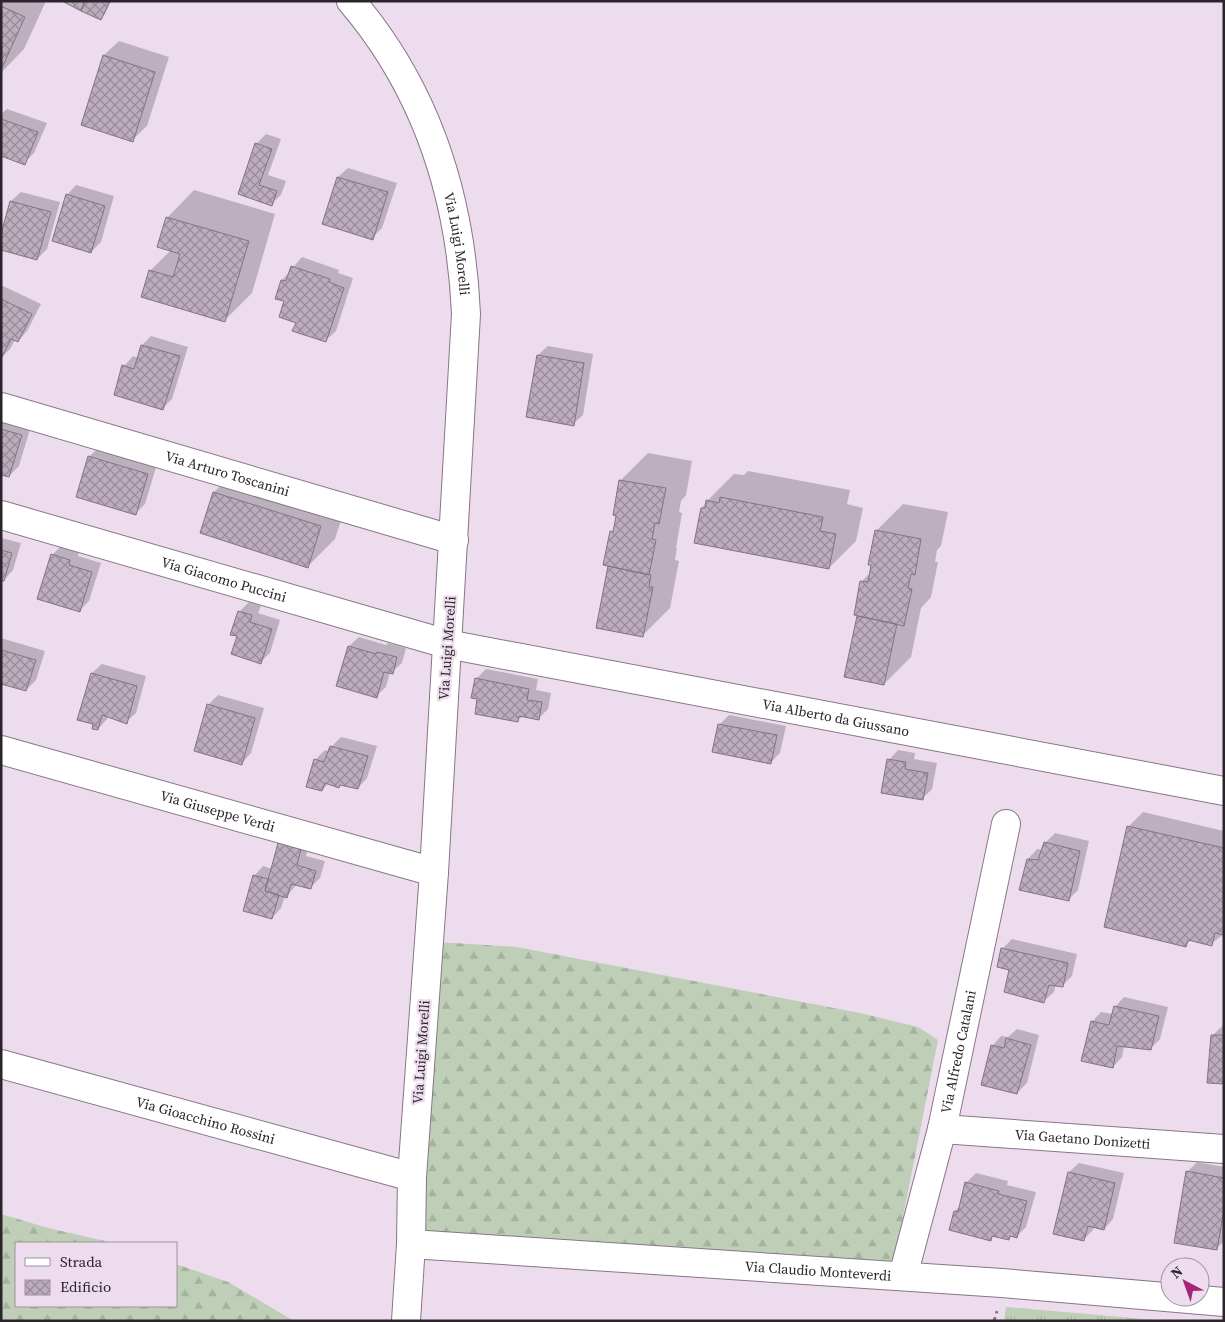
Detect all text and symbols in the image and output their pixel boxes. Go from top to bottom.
street label: Via Luigi Morelli [439,190,475,296]
street label: Via Arturo Toscanini [163,446,292,501]
street label: Via Giacomo Puccini [159,552,289,607]
street label: Via Luigi Morelli [433,595,461,701]
street label: Via Alberto da Giussano [760,694,911,741]
street label: Via Giuseppe Verdi [158,785,277,837]
street label: Via Alfredo Catalani [936,988,981,1115]
street label: Via Luigi Morelli [407,999,435,1105]
street label: Via Gioacchino Rossini [134,1092,277,1149]
street label: Via Gaetano Donizetti [1014,1124,1151,1154]
legend [15,1242,178,1307]
text: Strada [60,1251,103,1272]
street label: Via Claudio Monteverdi [744,1256,892,1286]
north arrow [1160,1257,1210,1307]
text: N [1166,1261,1187,1283]
text: Edificio [60,1276,111,1297]

